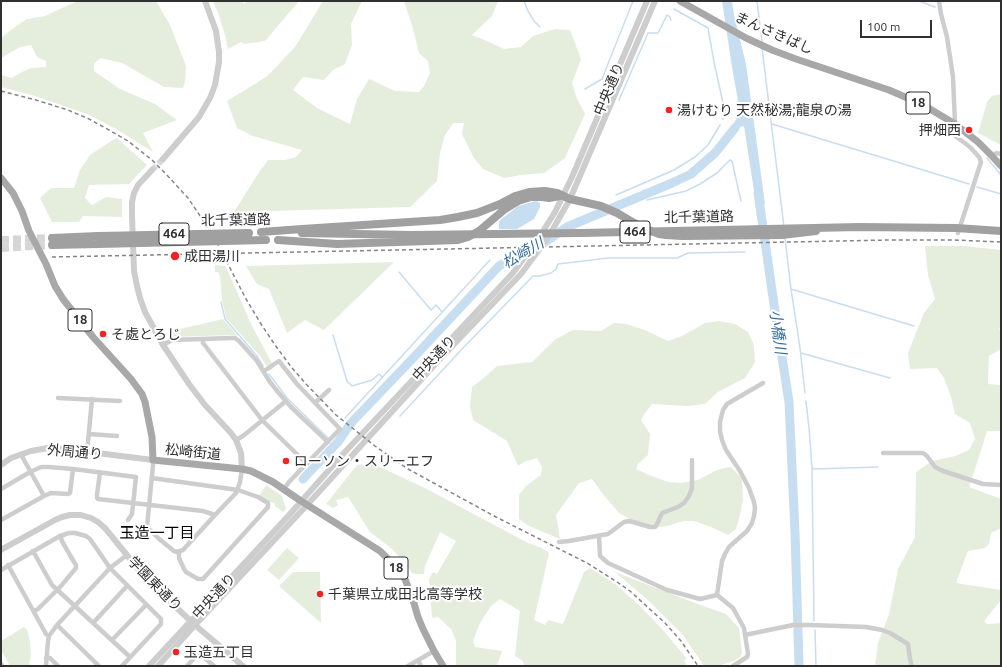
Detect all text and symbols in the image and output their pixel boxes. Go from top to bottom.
street label: まんさきばし [732,8,816,58]
scale bar [862,12,934,38]
text: 100 m [867,20,900,33]
street label: 中央通り [590,60,628,118]
road number: 18 [906,92,930,114]
place label: 湯けむり 天然秘湯;龍泉の湯 [677,102,852,118]
marker: 湯けむり 天然秘湯;龍泉の湯 [664,105,674,115]
place label: 押畑西 [919,122,961,138]
marker: 押畑西 [964,125,974,135]
street label: 北千葉道路 [664,208,734,226]
street label: 北千葉道路 [201,211,271,229]
road number: 464 [620,221,650,243]
road number: 464 [159,223,189,245]
water label: 松崎川 [499,234,547,272]
place label: 成田湯川 [184,248,240,264]
marker: 成田湯川 [169,250,181,262]
water label: 小橋川 [766,308,790,356]
road number: 18 [68,309,92,331]
place label: そ處とろじ [111,326,181,342]
marker: そ處とろじ [98,329,108,339]
street label: 中央通り [409,332,459,384]
street label: 外周通り [46,441,104,463]
street label: 松崎街道 [164,441,222,463]
place label: ローソン・スリーエフ [294,453,434,469]
marker: ローソン・スリーエフ [281,456,291,466]
district label: 玉造一丁目 [120,524,194,542]
street label: 学園東通り [125,553,185,615]
road number: 18 [384,557,408,579]
street label: 中央通り [189,570,239,622]
place label: 千葉県立成田北高等学校 [328,586,482,602]
marker: 千葉県立成田北高等学校 [315,589,325,599]
place label: 玉造五丁目 [184,644,254,660]
marker: 玉造五丁目 [171,647,181,657]

